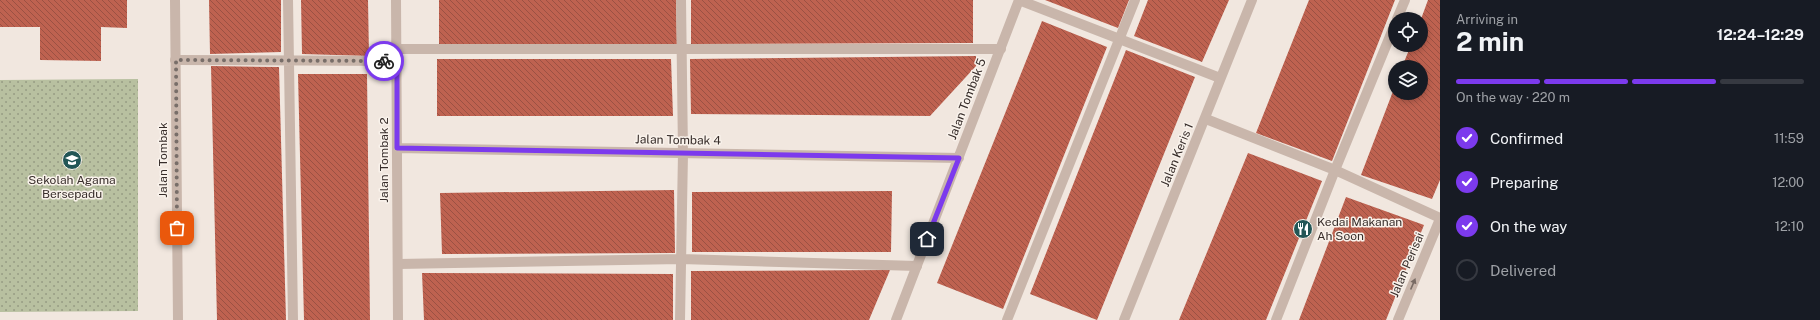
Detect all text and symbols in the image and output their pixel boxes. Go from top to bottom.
map controls [1388,12,1428,100]
button: locate [1388,12,1428,52]
text: Arriving in [1456,12,1518,27]
text: 2 min [1456,26,1524,57]
text: 12:24–12:29 [1717,26,1804,43]
courier [364,41,404,81]
icon: bike [373,50,395,72]
street label: Jalan Tombak 5 [945,56,989,142]
button: layers [1388,60,1428,100]
text: On the way · 220 m [1456,90,1570,105]
street label: Jalan Tombak 2 [377,117,391,203]
street label: Jalan Keris 1 [1158,121,1196,189]
street label: Jalan Tombak [156,122,170,198]
icon: check [1456,127,1478,149]
text: Confirmed [1490,130,1563,147]
text: 11:59 [1774,131,1804,146]
street label: Jalan Tombak 4 [635,132,721,148]
school or university icon: Sekolah Agama Bersepadu [61,149,83,171]
icon: check [1456,171,1478,193]
place label: Sekolah Agama Bersepadu [28,173,116,201]
text: Preparing [1490,174,1559,191]
text: 12:00 [1772,175,1804,190]
pin [160,211,194,245]
place label: Kedai Makanan Ah Soon [1317,215,1402,243]
icon: check [1456,215,1478,237]
icon: bag [166,217,188,239]
restaurant icon: Kedai Makanan Ah Soon [1292,218,1314,240]
text: On the way [1490,218,1567,235]
text: 12:10 [1775,219,1804,234]
pin [910,222,944,256]
icon: home [916,228,938,250]
street label: Jalan Perisai [1387,230,1427,300]
text: Delivered [1490,262,1556,279]
one-way arrow [1410,278,1416,290]

